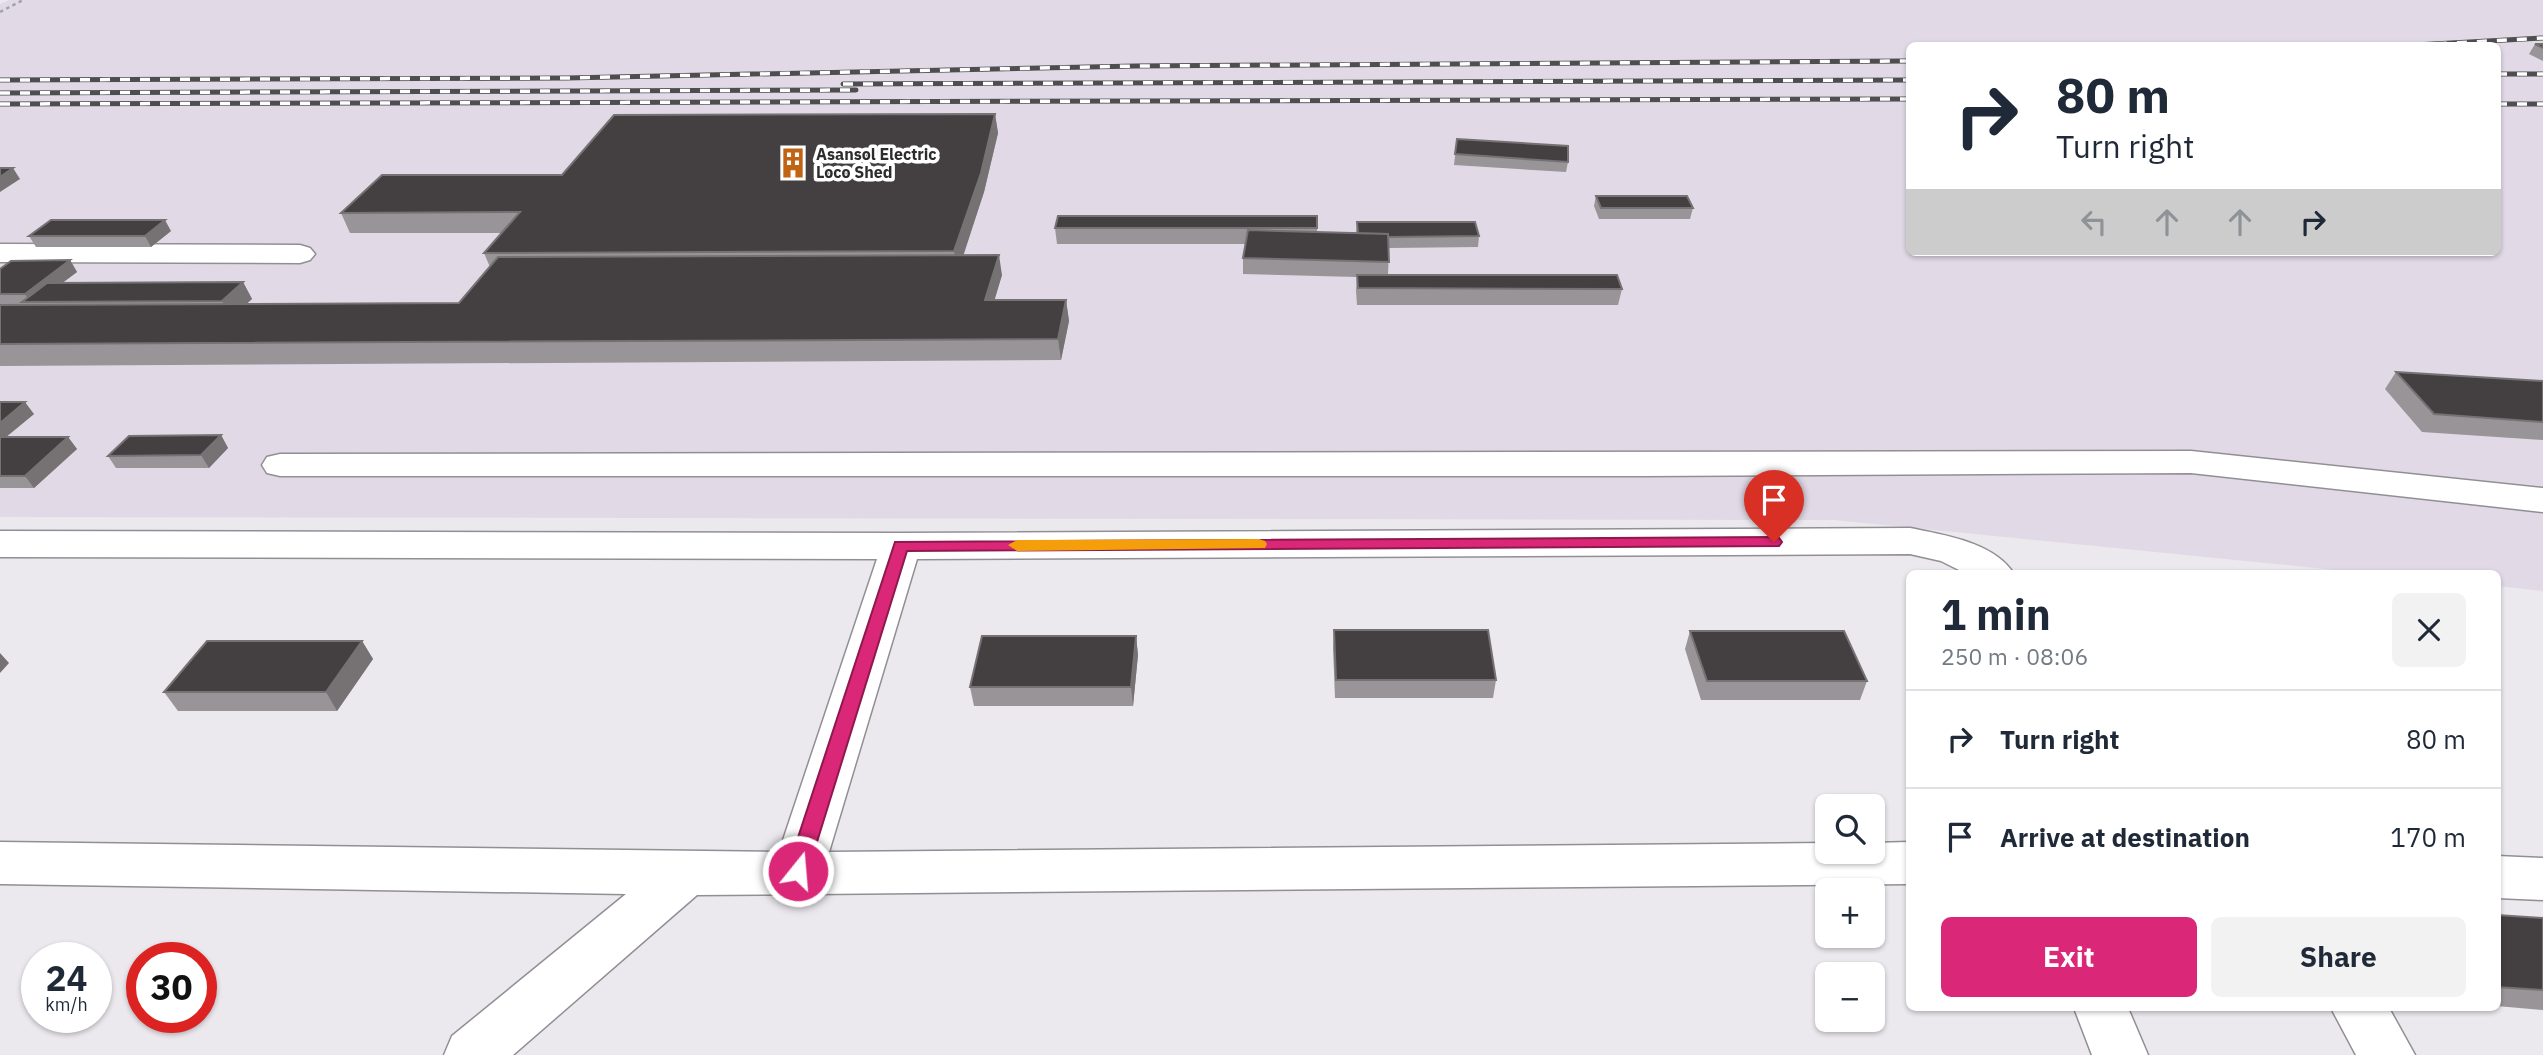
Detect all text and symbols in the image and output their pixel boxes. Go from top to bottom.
text: 80 m [2056,63,2170,126]
icon: right [1941,70,2032,161]
text: Turn right [2056,125,2194,167]
place label: Asansol Electric Loco Shed [816,144,937,182]
building icon: Asansol Electric Loco Shed [776,146,810,180]
icon: left [2075,203,2113,241]
icon: ahead [2148,203,2186,241]
icon: ahead [2221,203,2259,241]
icon: right [2294,203,2332,241]
pin [1744,470,1804,542]
icon: arrive [1755,481,1793,519]
text: 1 min [1941,587,2051,642]
button: close [2392,593,2466,667]
text: 250 m · 08:06 [1941,641,2088,671]
icon: right [1941,720,1979,758]
text: Turn right [2000,722,2119,756]
text: 80 m [2406,722,2466,756]
map controls [1815,794,1885,1032]
button: search [1815,794,1885,864]
icon: arrive [1941,818,1979,856]
text: Arrive at destination [2000,820,2250,854]
text: 170 m [2390,820,2466,854]
position arrow [761,834,835,908]
button: + [1815,878,1885,948]
button: Exit [1941,917,2197,997]
button: Share [2211,917,2466,997]
speed limit sign: 30 [126,942,217,1033]
text: 24 [45,955,88,1001]
button: − [1815,962,1885,1032]
text: km/h [45,993,88,1016]

